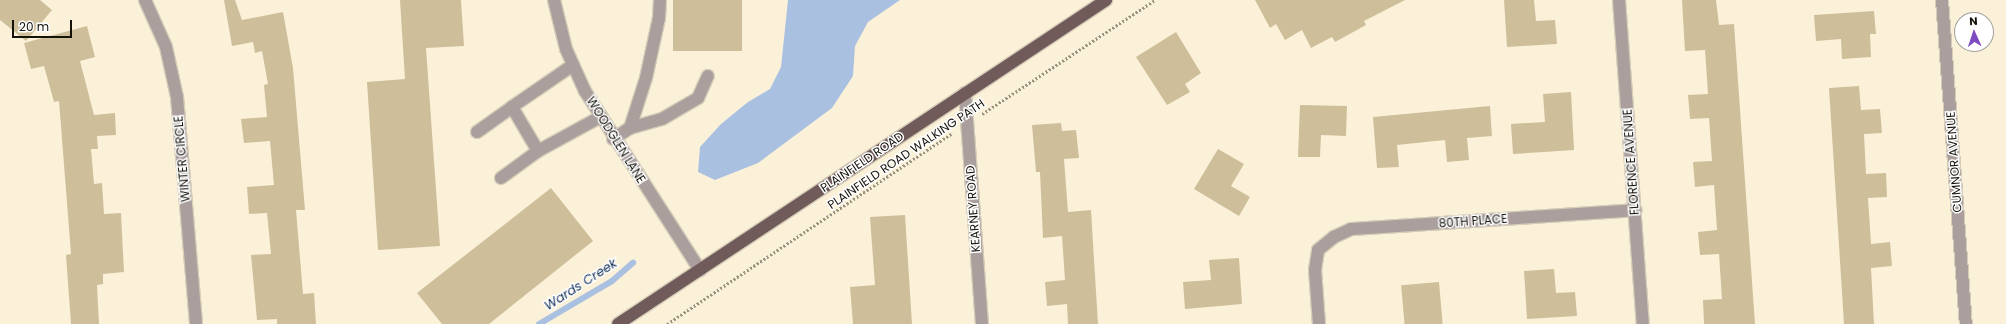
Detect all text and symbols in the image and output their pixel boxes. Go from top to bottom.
scale bar [14,12,74,38]
north arrow [1954,12,1994,52]
text: N [1969,13,1978,29]
text: 20 m [19,18,49,35]
street label: WOODGLEN LANE [584,94,648,186]
street label: PLAINFIELD ROAD WALKING PATH [825,96,987,212]
street label: FLORENCE AVENUE [1620,109,1642,215]
street label: CUMNOR AVENUE [1943,111,1965,213]
street label: WINTER CIRCLE [171,115,193,203]
street label: PLAINFIELD ROAD [818,129,906,195]
street label: KEARNEY ROAD [963,165,983,253]
street label: 80TH PLACE [1438,211,1508,231]
water label: Wards Creek [542,256,620,314]

